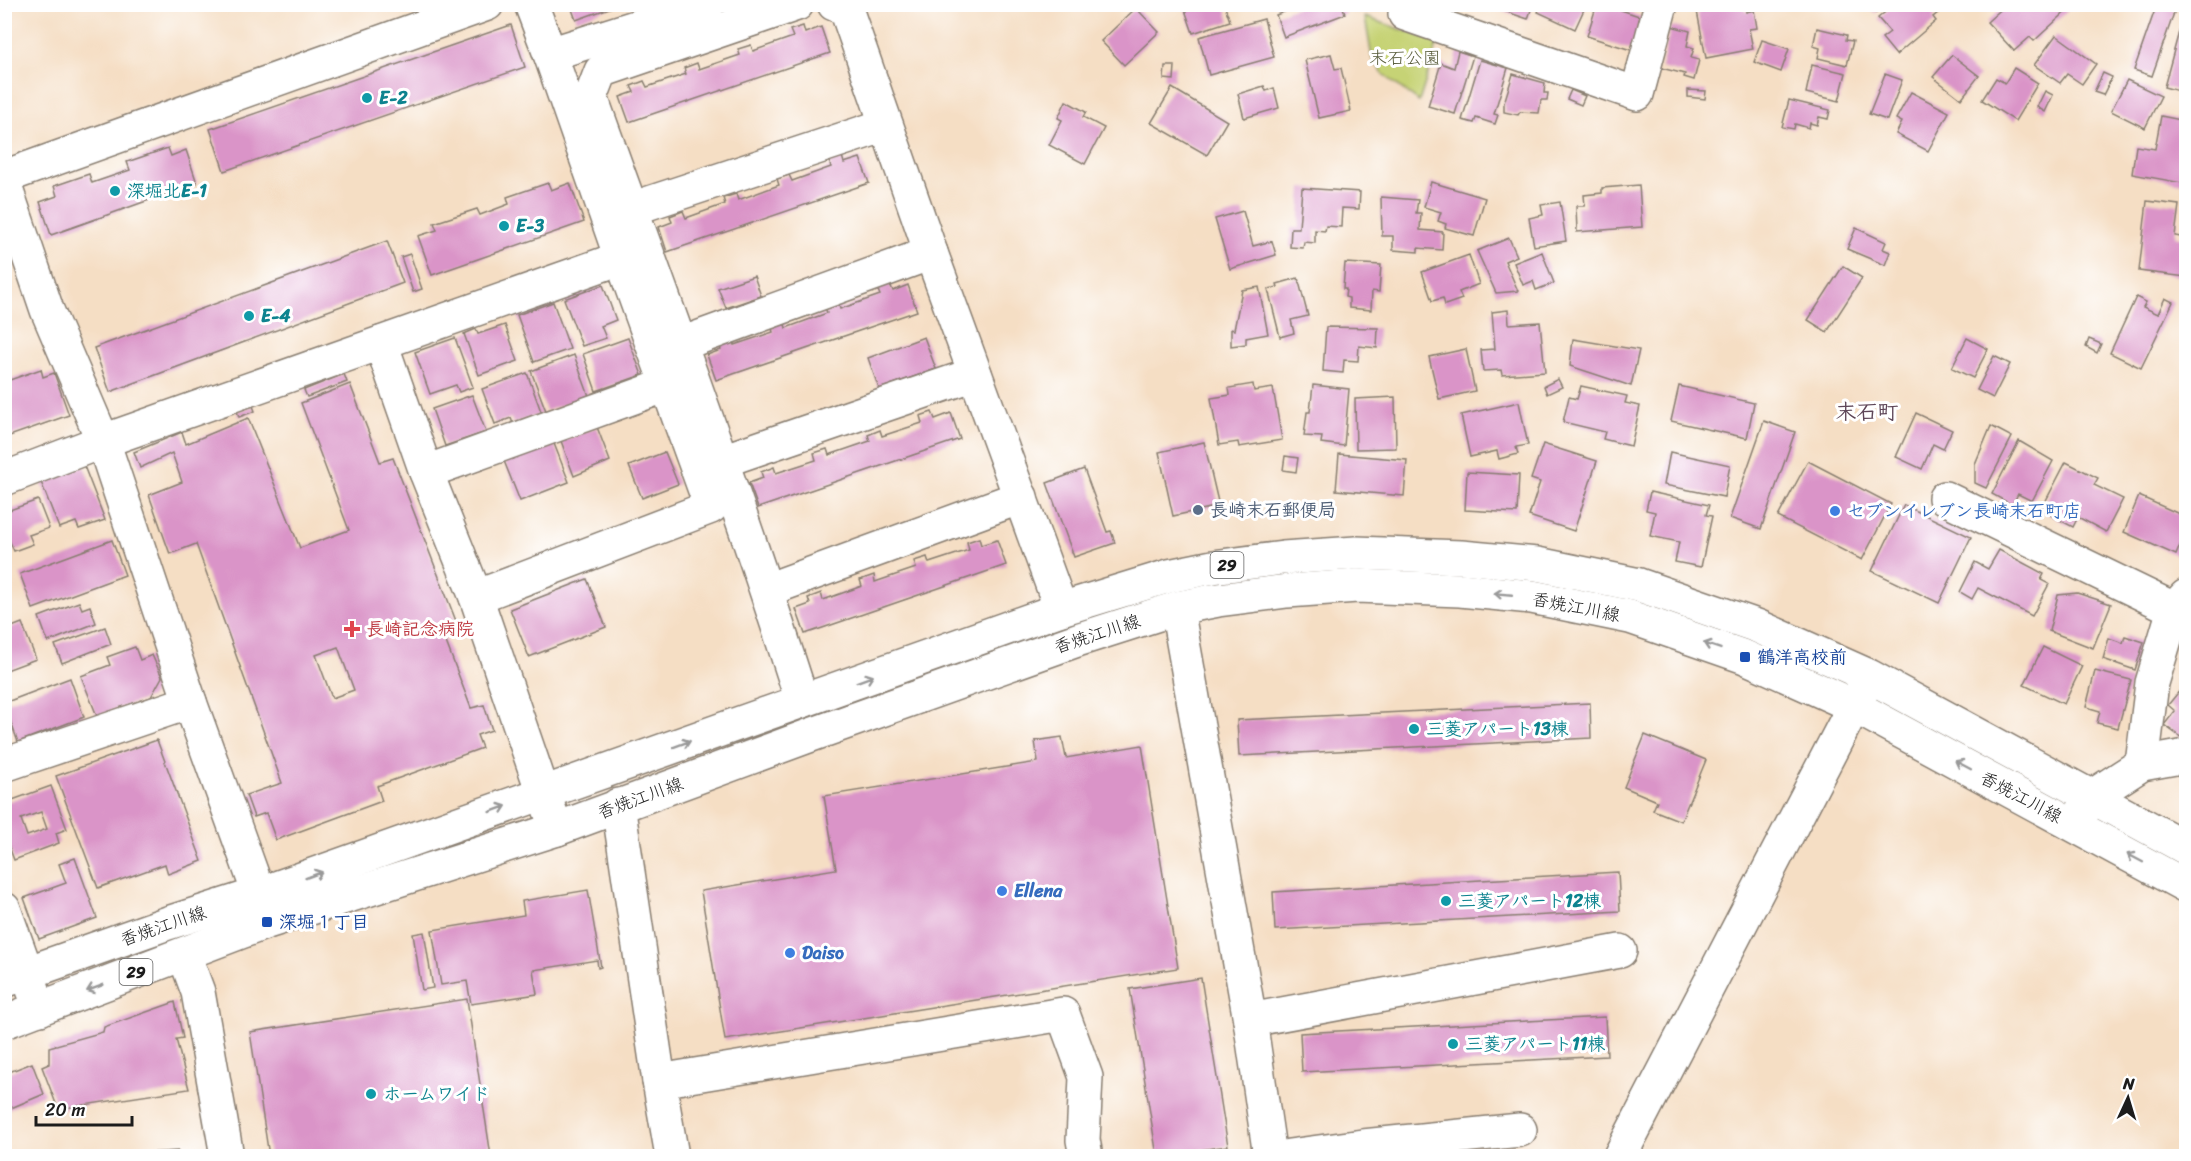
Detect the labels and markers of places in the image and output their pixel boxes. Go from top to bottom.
place label: E-2 [379,82,408,114]
marker: E-2 [360,91,374,105]
place label: 深堀北E-1 [127,175,207,207]
marker: 深堀北E-1 [108,184,122,198]
place label: E-3 [516,210,544,242]
marker: E-3 [497,219,511,233]
place label: E-4 [261,300,291,332]
marker: E-4 [242,309,256,323]
place label: 長崎末石郵便局 [1210,494,1336,526]
place label: セブンイレブン長崎末石町店 [1847,495,2081,527]
marker: 長崎末石郵便局 [1191,503,1205,517]
marker: セブンイレブン長崎末石町店 [1828,504,1842,518]
place label: 長崎記念病院 [366,613,474,645]
marker: 長崎記念病院 [343,620,361,638]
place label: 鶴洋高校前 [1757,641,1847,673]
marker: 鶴洋高校前 [1738,650,1752,664]
place label: 三菱アパート13棟 [1426,713,1569,745]
marker: 三菱アパート13棟 [1407,722,1421,736]
place label: Ellena [1014,875,1063,907]
marker: Ellena [995,884,1009,898]
place label: 三菱アパート12棟 [1458,885,1601,917]
marker: 三菱アパート12棟 [1439,894,1453,908]
place label: 深堀１丁目 [279,906,369,938]
marker: 深堀１丁目 [260,915,274,929]
place label: Daiso [802,937,844,969]
marker: Daiso [783,946,797,960]
place label: 三菱アパート11棟 [1465,1028,1605,1060]
marker: 三菱アパート11棟 [1446,1037,1460,1051]
place label: ホームワイド [383,1078,490,1110]
marker: ホームワイド [364,1087,378,1101]

